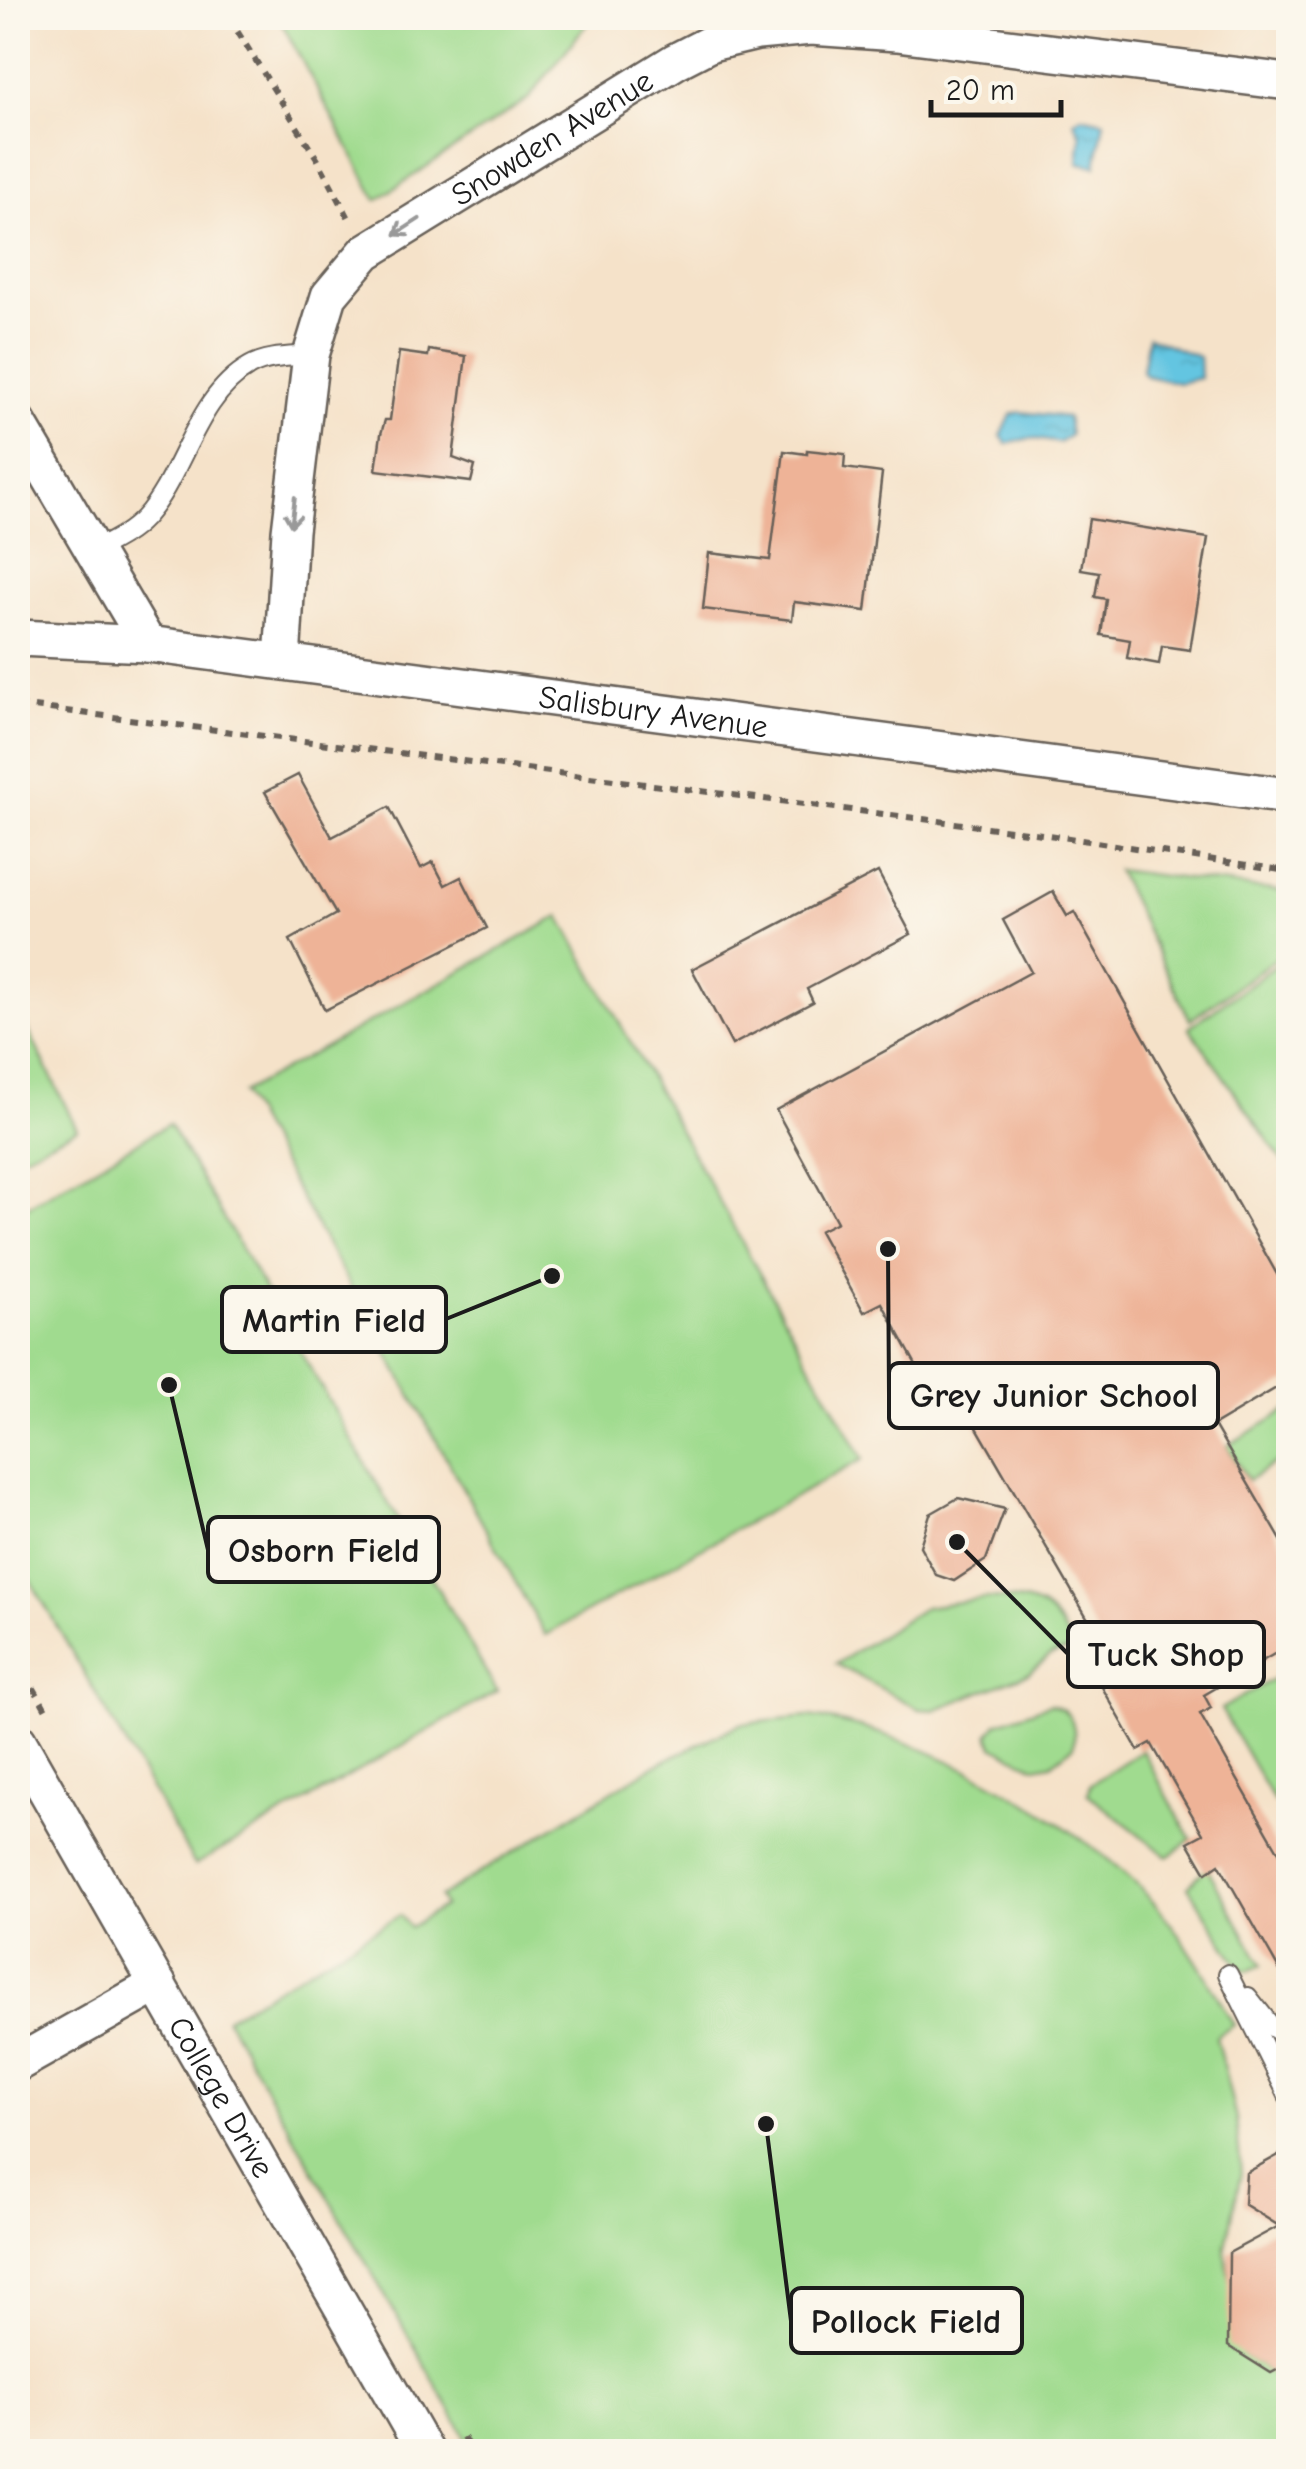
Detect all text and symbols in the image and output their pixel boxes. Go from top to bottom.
scale bar [931,55,1061,117]
street label: Snowden Avenue [444,62,659,213]
text: 20 m [946,73,1015,108]
one-way arrow [393,216,422,237]
one-way arrow [283,495,301,527]
street label: Salisbury Avenue [537,678,770,745]
callout: Martin Field [222,1287,446,1352]
text: Martin Field [242,1300,426,1341]
callout: Grey Junior School [889,1363,1218,1428]
text: Grey Junior School [910,1375,1198,1416]
callout: Osborn Field [208,1517,439,1582]
text: Osborn Field [228,1530,420,1571]
callout: Tuck Shop [1068,1622,1264,1687]
text: Tuck Shop [1088,1634,1244,1675]
street label: College Drive [161,2010,282,2184]
callout: Pollock Field [791,2288,1022,2353]
text: Pollock Field [811,2301,1001,2342]

